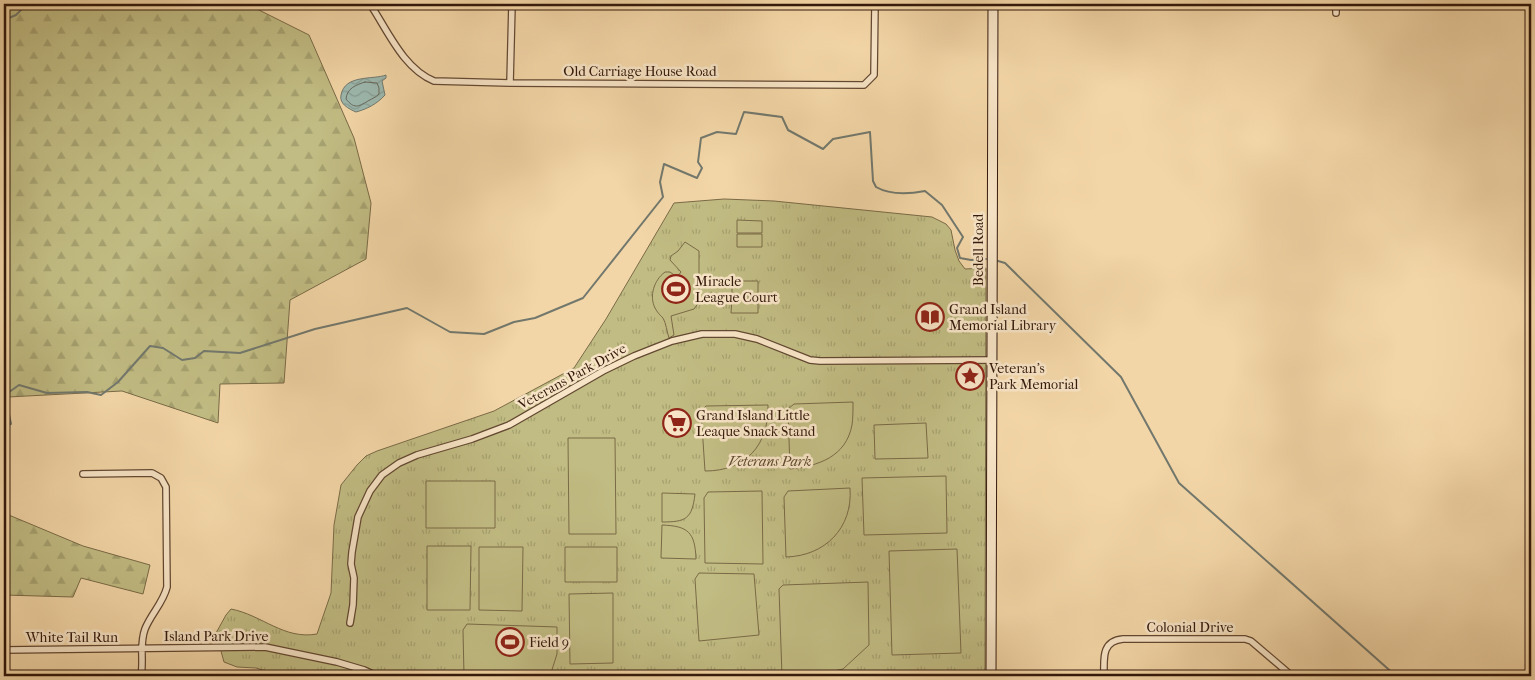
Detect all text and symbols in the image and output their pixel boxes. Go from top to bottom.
street label: Old Carriage House Road [563,63,717,80]
street label: Bedell Road [970,213,987,286]
place label: Miracle League Court [695,273,778,306]
sports icon: Miracle League Court [661,274,691,304]
place label: Grand Island Memorial Library [949,301,1057,334]
library icon: Grand Island Memorial Library [915,302,945,332]
street label: Veterans Park Drive [514,340,629,414]
place label: Veteran's Park Memorial [988,360,1079,393]
place icon: Veteran's Park Memorial [955,361,985,391]
place label: Grand Island Little Leaque Snack Stand [696,407,816,440]
supermarket icon: Grand Island Little Leaque Snack Stand [662,408,692,438]
park label: Veterans Park [729,453,811,470]
street label: Colonial Drive [1146,619,1234,636]
sports icon: Field 9 [495,627,525,657]
street label: Island Park Drive [164,628,268,645]
street label: White Tail Run [25,629,118,646]
place label: Field 9 [529,634,569,651]

